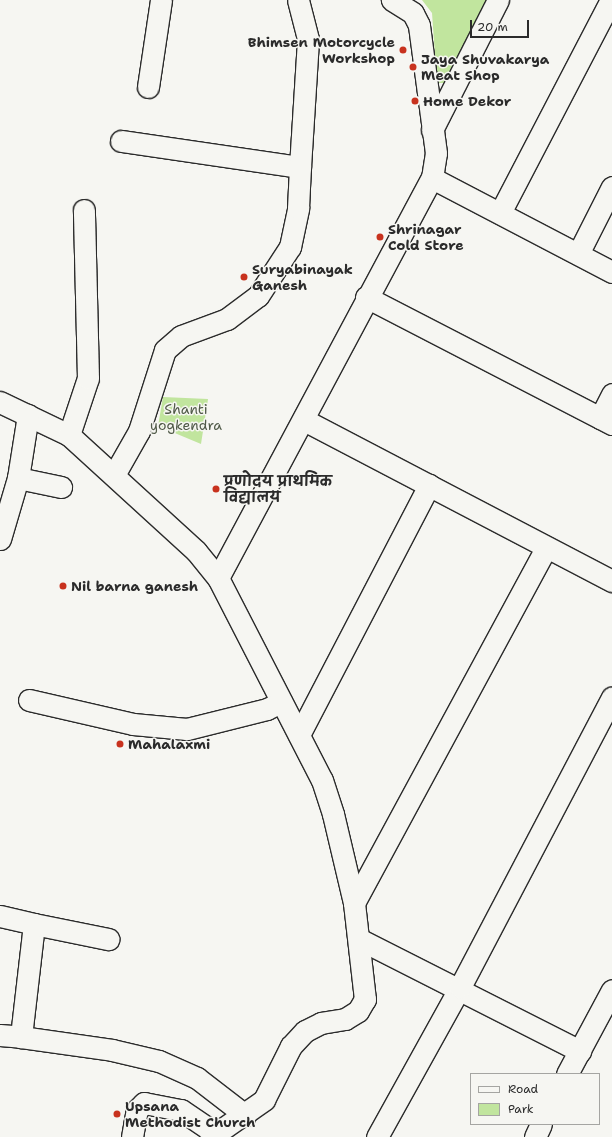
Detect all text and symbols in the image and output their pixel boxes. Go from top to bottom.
scale bar [472,12,531,38]
text: 20 m [477,19,508,35]
place label: Bhimsen Motorcycle Workshop [248,34,395,66]
marker: Bhimsen Motorcycle Workshop [398,45,408,55]
place label: Jaya Shuvakarya Meat Shop [421,51,549,84]
marker: Jaya Shuvakarya Meat Shop [408,62,418,72]
place label: Home Dekor [423,93,511,109]
marker: Home Dekor [410,96,420,106]
place label: Shrinagar Cold Store [388,221,464,254]
marker: Shrinagar Cold Store [375,232,385,242]
place label: Suryabinayak Ganesh [252,261,353,294]
marker: Suryabinayak Ganesh [239,272,249,282]
park label: Shanti yogkendra [150,401,222,434]
place label: प्रणोदय प्राथमिक विद्यालय [224,473,332,506]
marker: प्रणोदय प्राथमिक विद्यालय [211,484,221,494]
place label: Nil barna ganesh [71,578,198,594]
marker: Nil barna ganesh [58,581,68,591]
place label: Mahalaxmi [128,736,210,752]
marker: Mahalaxmi [115,739,125,749]
legend [470,1073,600,1125]
text: Road [508,1081,538,1097]
place label: Upsana Methodist Church [125,1098,255,1130]
text: Park [508,1101,534,1117]
marker: Upsana Methodist Church [112,1109,122,1119]

